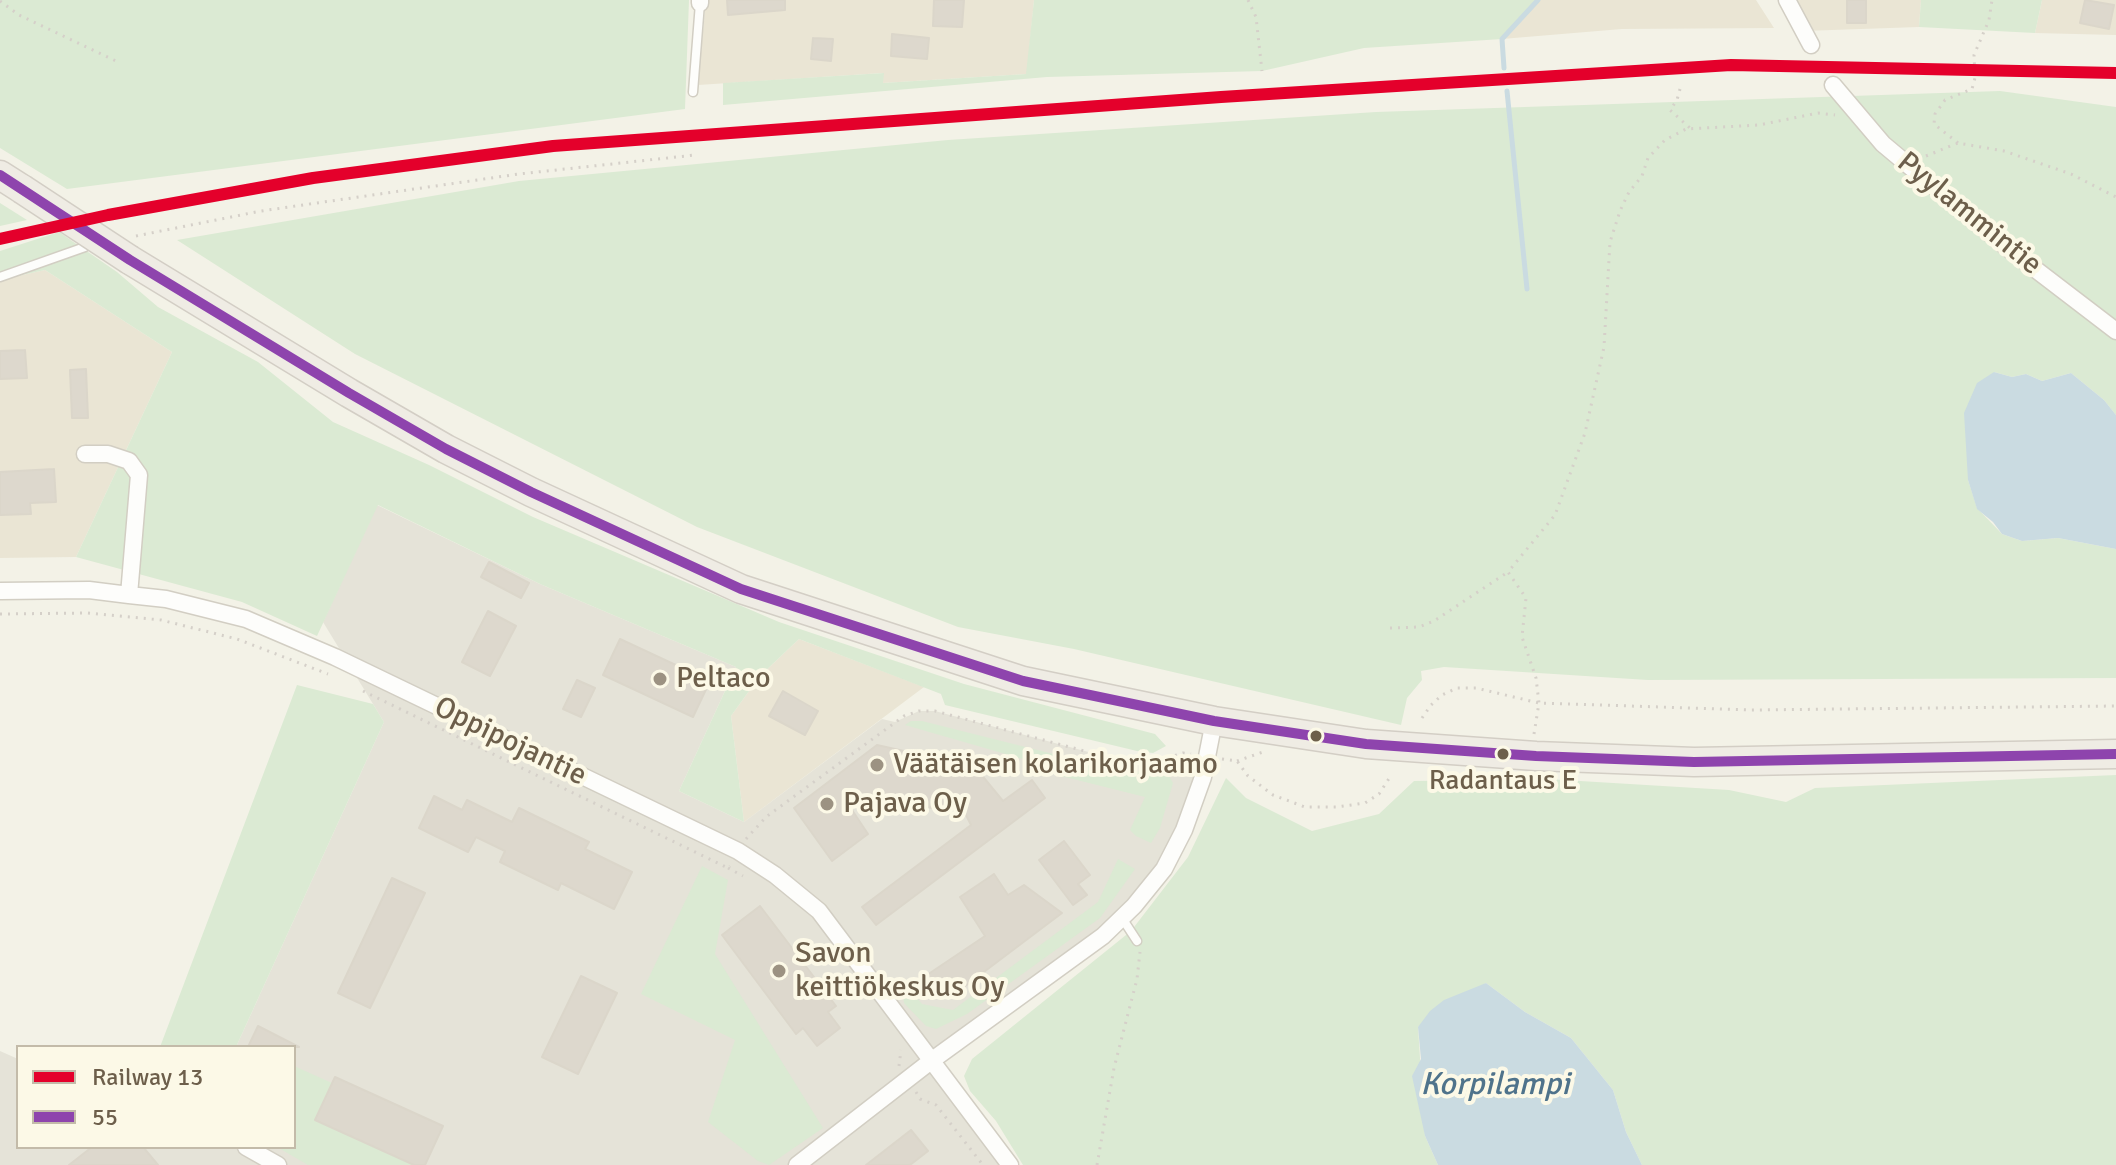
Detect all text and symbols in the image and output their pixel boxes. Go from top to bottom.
street label: Pyylammintie [1889,145,2049,283]
place label: Peltaco [676,661,771,697]
marker: Peltaco [651,670,669,688]
street label: Oppipojantie [428,690,592,794]
unlabelled marker [1308,728,1324,744]
marker: Radantaus E [1495,746,1511,762]
place label: Väätäisen kolarikorjaamo [893,747,1218,783]
marker: Väätäisen kolarikorjaamo [868,756,886,774]
place label: Radantaus E [1429,765,1577,799]
place label: Pajava Oy [843,786,967,822]
marker: Pajava Oy [818,795,836,813]
place label: Savon keittiökeskus Oy [795,936,1005,1006]
marker: Savon keittiökeskus Oy [770,962,788,980]
legend [16,1045,296,1149]
text: Railway 13 [92,1062,203,1092]
water label: Korpilampi [1420,1067,1570,1105]
text: 55 [92,1102,118,1132]

